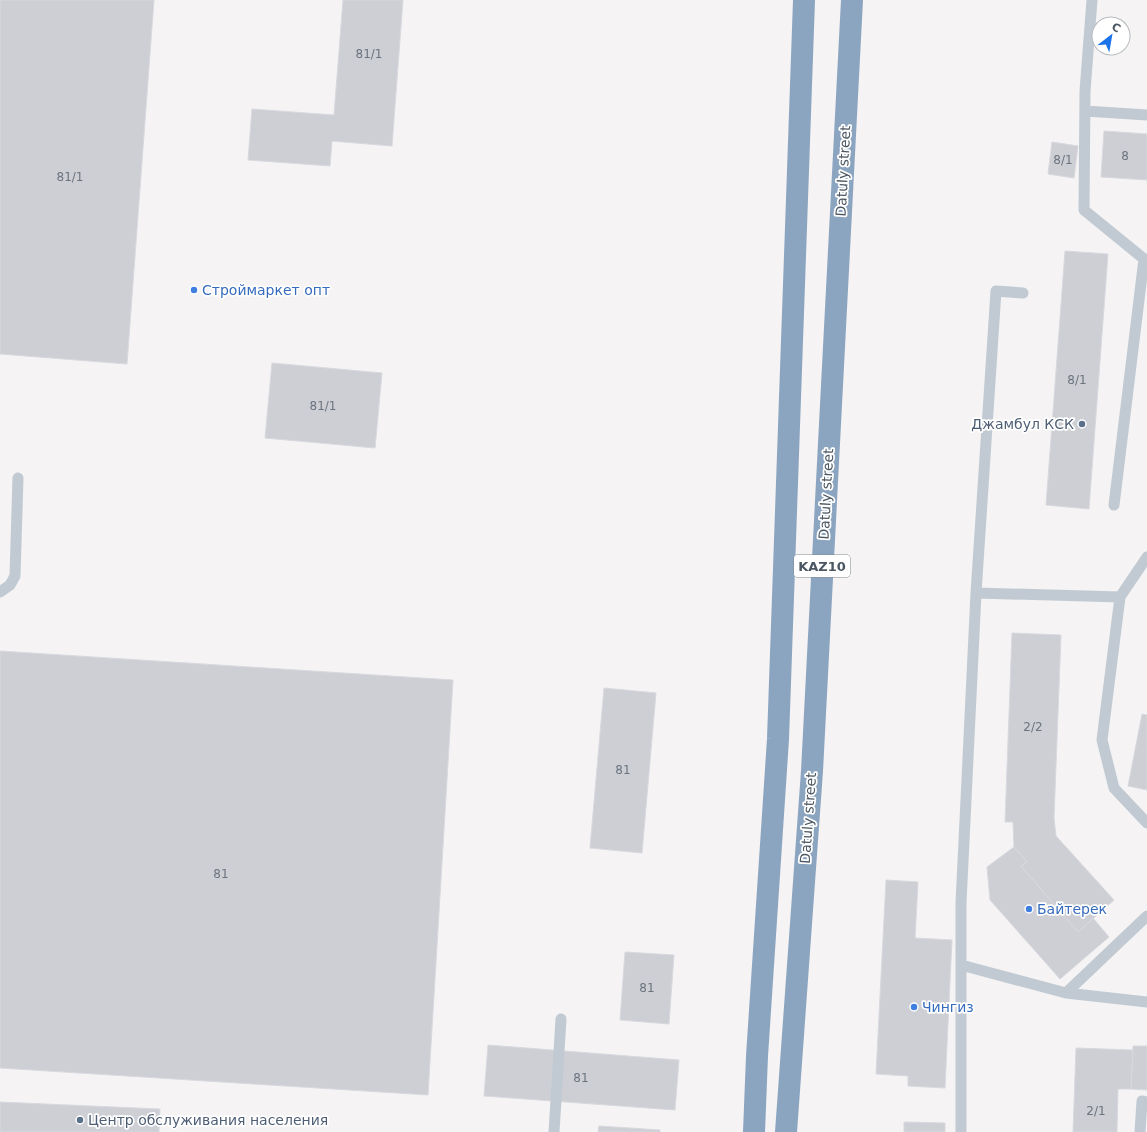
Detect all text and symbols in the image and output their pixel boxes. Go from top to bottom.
north arrow [1091,16,1131,56]
text: С [1109,20,1123,36]
house number: 81/1 [356,47,382,61]
street label: Datuly street [833,124,853,217]
house number: 8 [1121,149,1129,163]
house number: 8/1 [1053,153,1073,167]
house number: 81/1 [57,170,83,184]
place label: Строймаркет опт [202,282,330,298]
marker: Строймаркет опт [189,285,199,295]
house number: 8/1 [1067,373,1087,387]
house number: 81/1 [310,399,336,413]
place label: Джамбул КСК [971,416,1074,432]
marker: Джамбул КСК [1077,419,1087,429]
street label: Datuly street [816,447,836,540]
road number: KAZ10 [794,555,850,577]
house number: 2/2 [1023,720,1043,734]
house number: 81 [615,763,631,777]
street label: Datuly street [797,771,819,864]
house number: 81 [213,867,229,881]
place label: Байтерек [1037,901,1107,917]
marker: Байтерек [1024,904,1034,914]
house number: 81 [639,981,655,995]
place label: Чингиз [922,999,974,1015]
marker: Чингиз [909,1002,919,1012]
house number: 81 [573,1071,589,1085]
house number: 2/1 [1086,1104,1106,1118]
place label: Центр обслуживания наcеления [88,1112,328,1128]
marker: Центр обслуживания наcеления [75,1115,85,1125]

